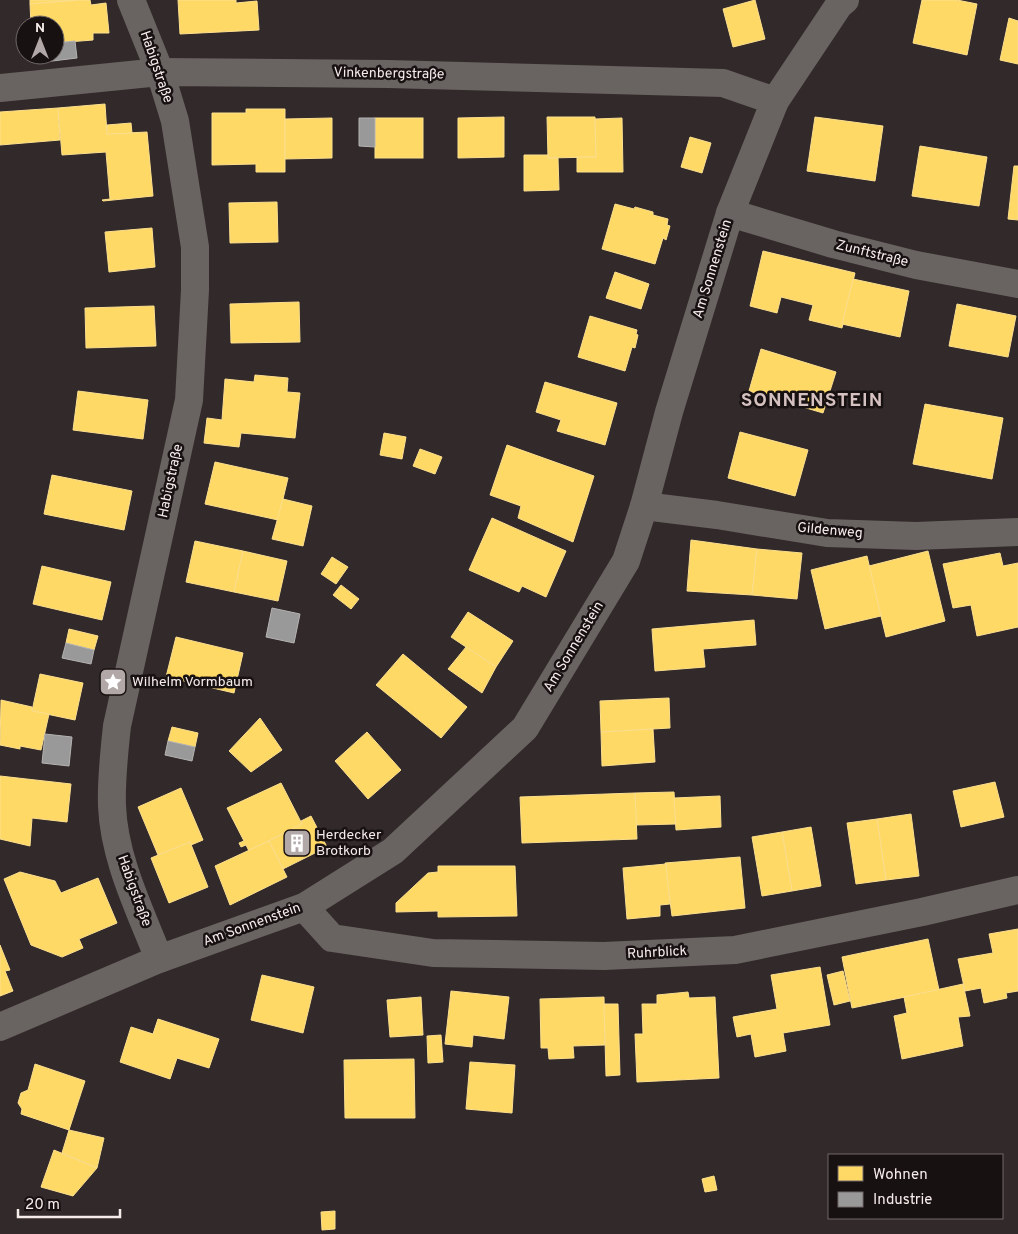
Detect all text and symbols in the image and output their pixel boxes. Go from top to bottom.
north arrow [15,15,65,65]
text: N [35,20,45,37]
street label: Habigstraße [136,29,176,105]
street label: Vinkenbergstraße [333,65,445,83]
street label: Am Sonnenstein [690,217,736,321]
street label: Zunftstraße [834,237,910,271]
district label: SONNENSTEIN [741,389,883,413]
street label: Habigstraße [155,443,187,519]
street label: Gildenweg [797,520,863,542]
street label: Am Sonnenstein [540,599,608,695]
place icon: Wilhelm Vormbaum [98,667,128,697]
place label: Wilhelm Vormbaum [132,674,253,691]
place label: Herdecker Brotkorb [316,827,382,860]
building icon: Herdecker Brotkorb [282,828,312,858]
street label: Habigstraße [113,853,155,929]
street label: Am Sonnenstein [201,899,303,951]
street label: Ruhrblick [627,943,687,963]
legend [828,1154,1003,1219]
text: Wohnen [873,1166,928,1185]
scale bar [18,1186,120,1218]
text: Industrie [873,1191,932,1210]
text: 20 m [25,1196,60,1215]

